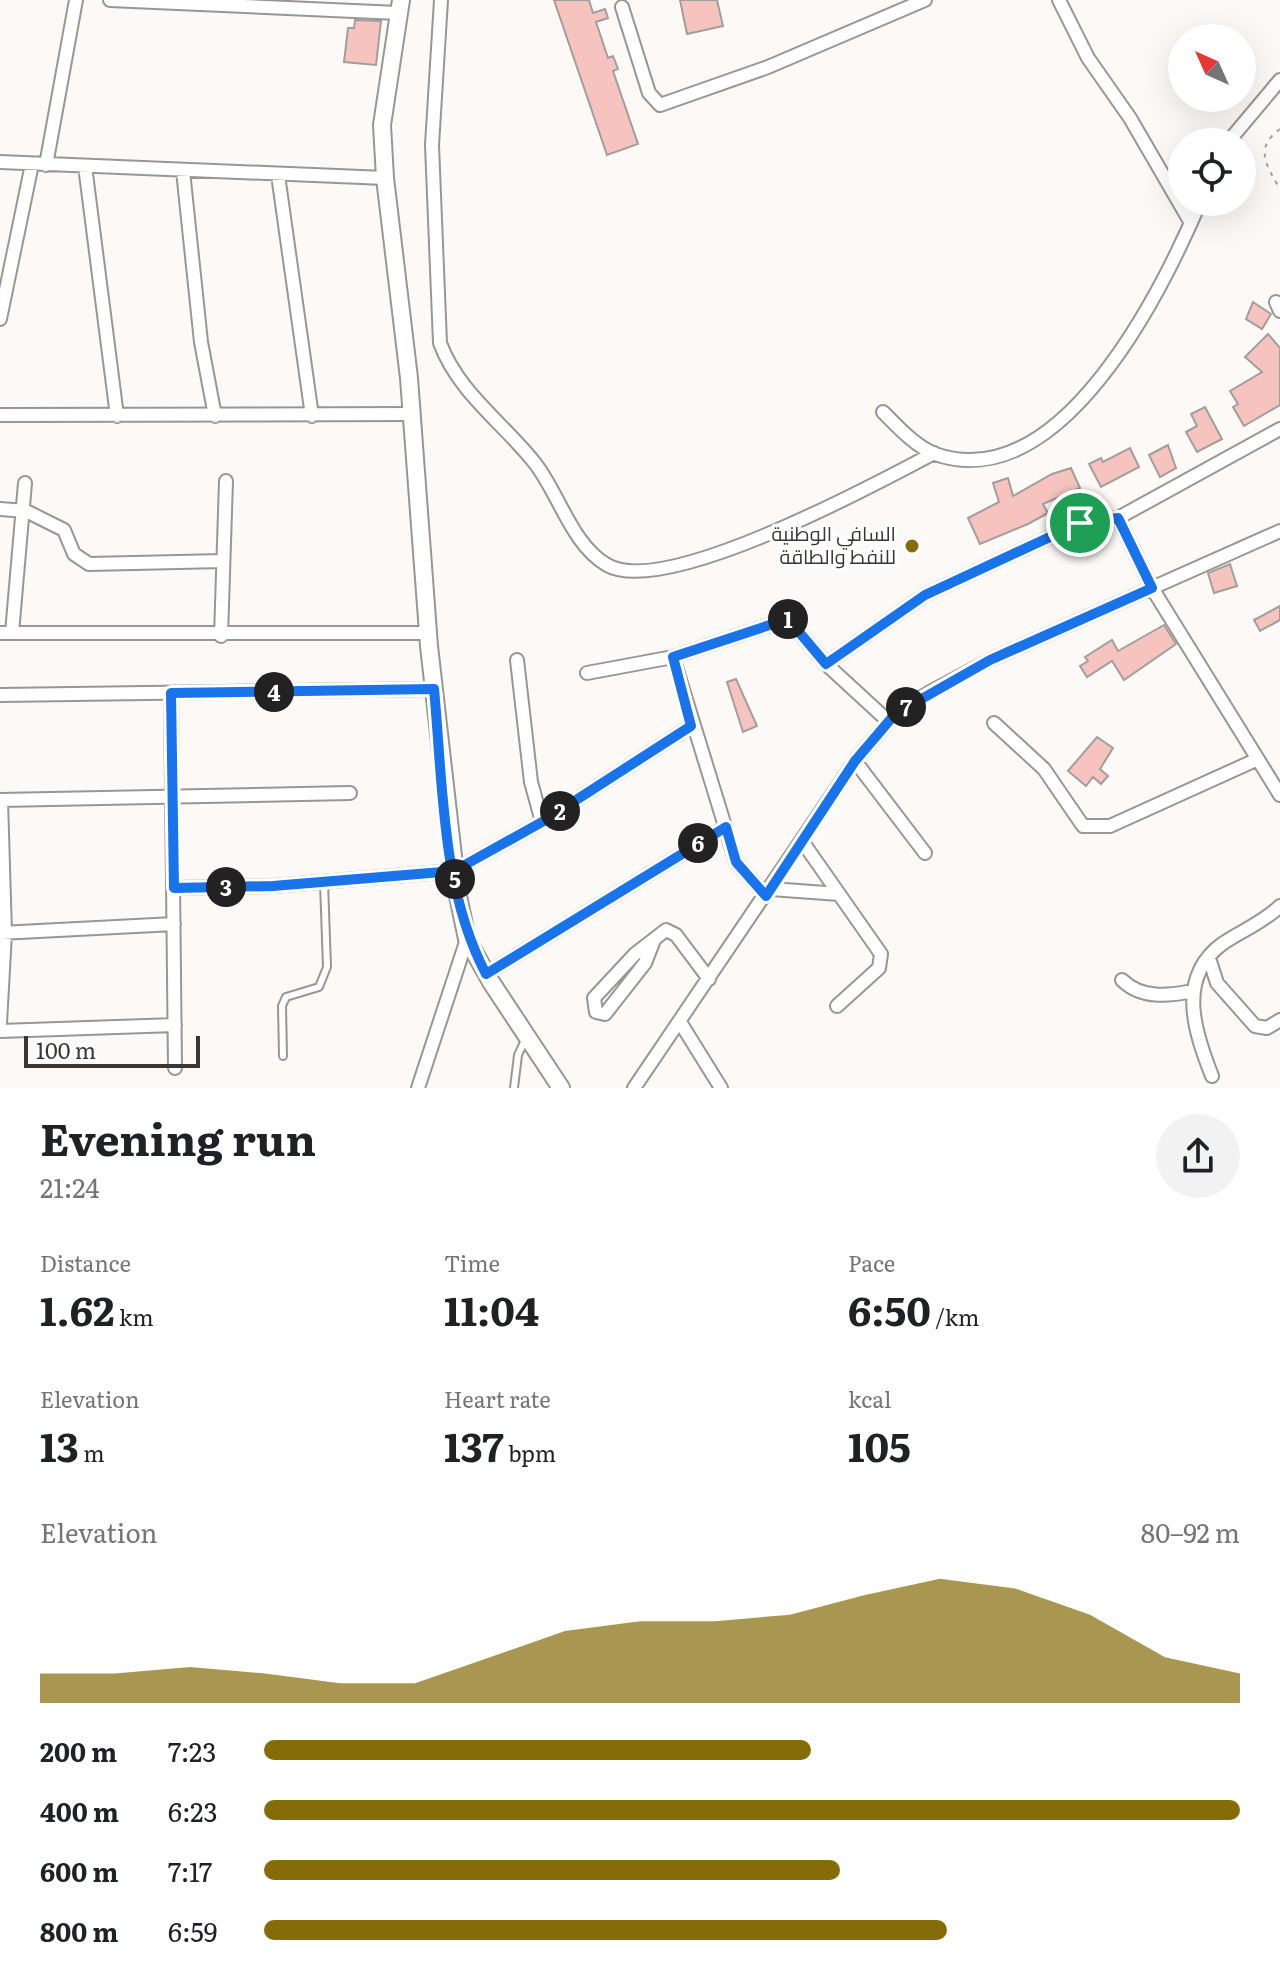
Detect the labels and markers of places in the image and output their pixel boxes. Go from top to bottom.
pin [1046,489,1114,557]
place label: السافي الوطنية للنفط والطاقة [772,517,896,570]
marker: السافي الوطنية للنفط والطاقة [903,537,921,555]
pin: 1 [768,599,808,639]
pin: 4 [254,672,294,712]
pin: 7 [886,687,926,727]
pin: 2 [540,791,580,831]
pin: 6 [678,823,718,863]
pin: 5 [435,859,475,899]
pin: 3 [206,867,246,907]

